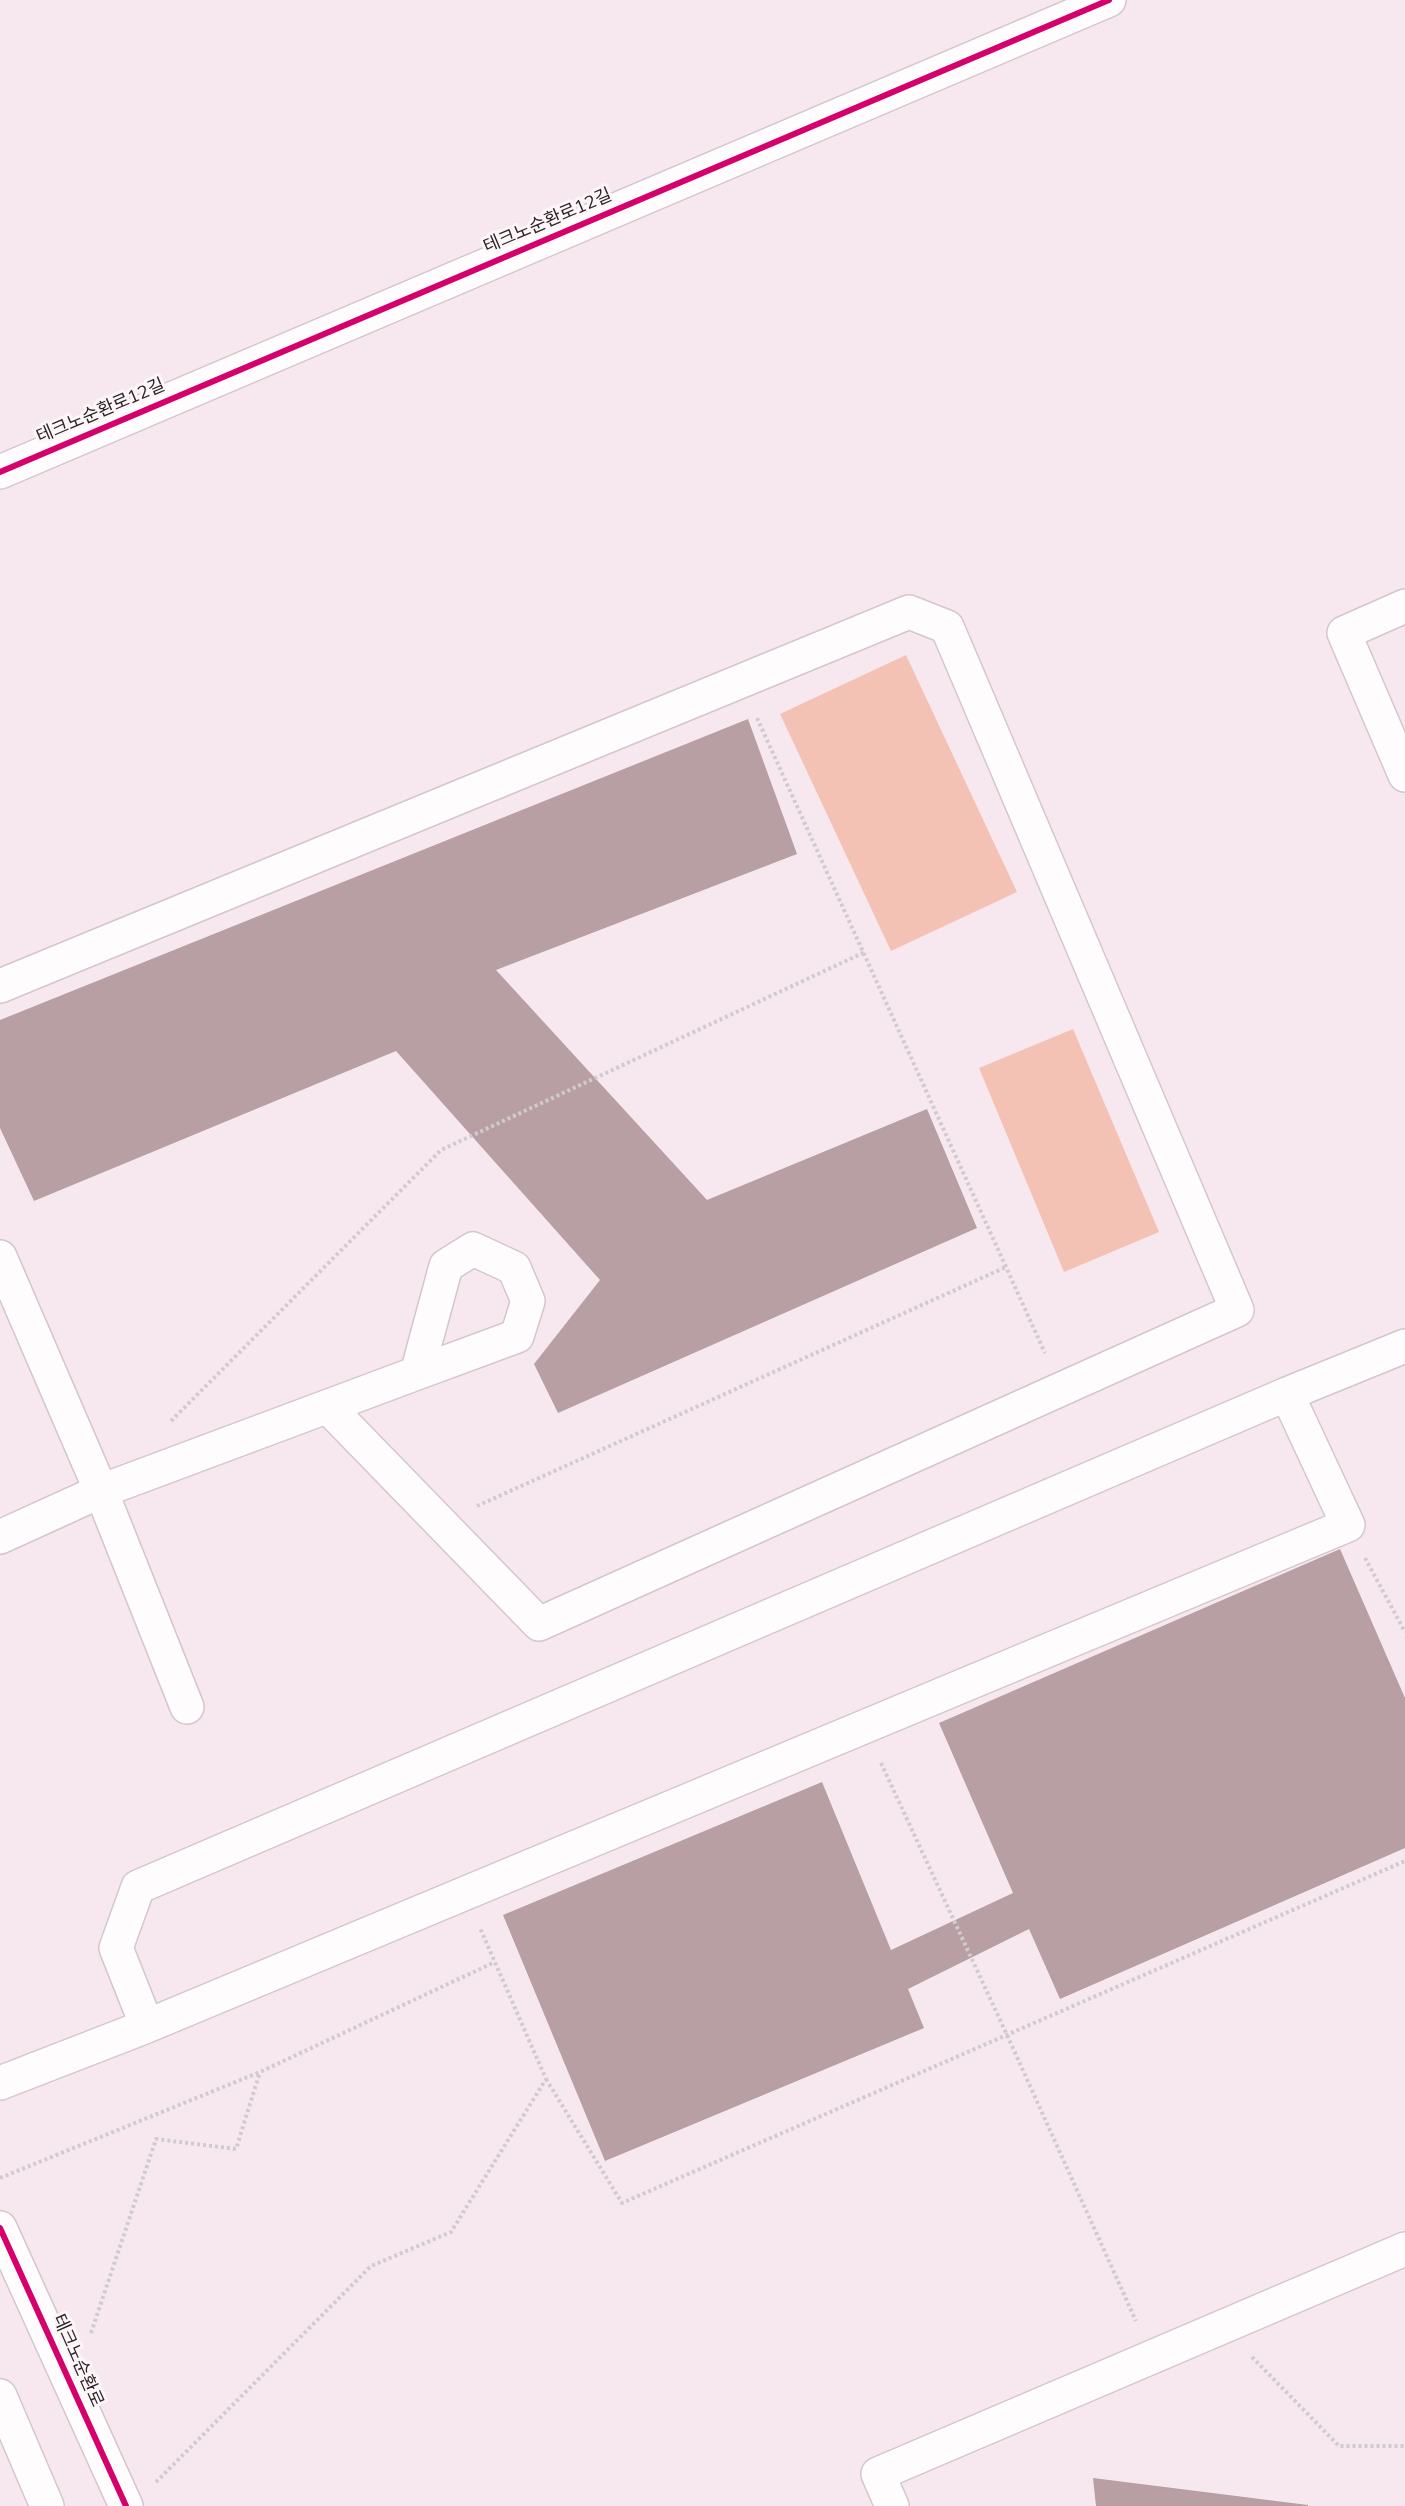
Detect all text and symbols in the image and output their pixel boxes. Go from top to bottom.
street label: 테크노순환로12길 [480,185,616,259]
street label: 테크노순환로12길 [33,375,169,449]
street label: 테크노순환로 [47,2311,107,2411]

